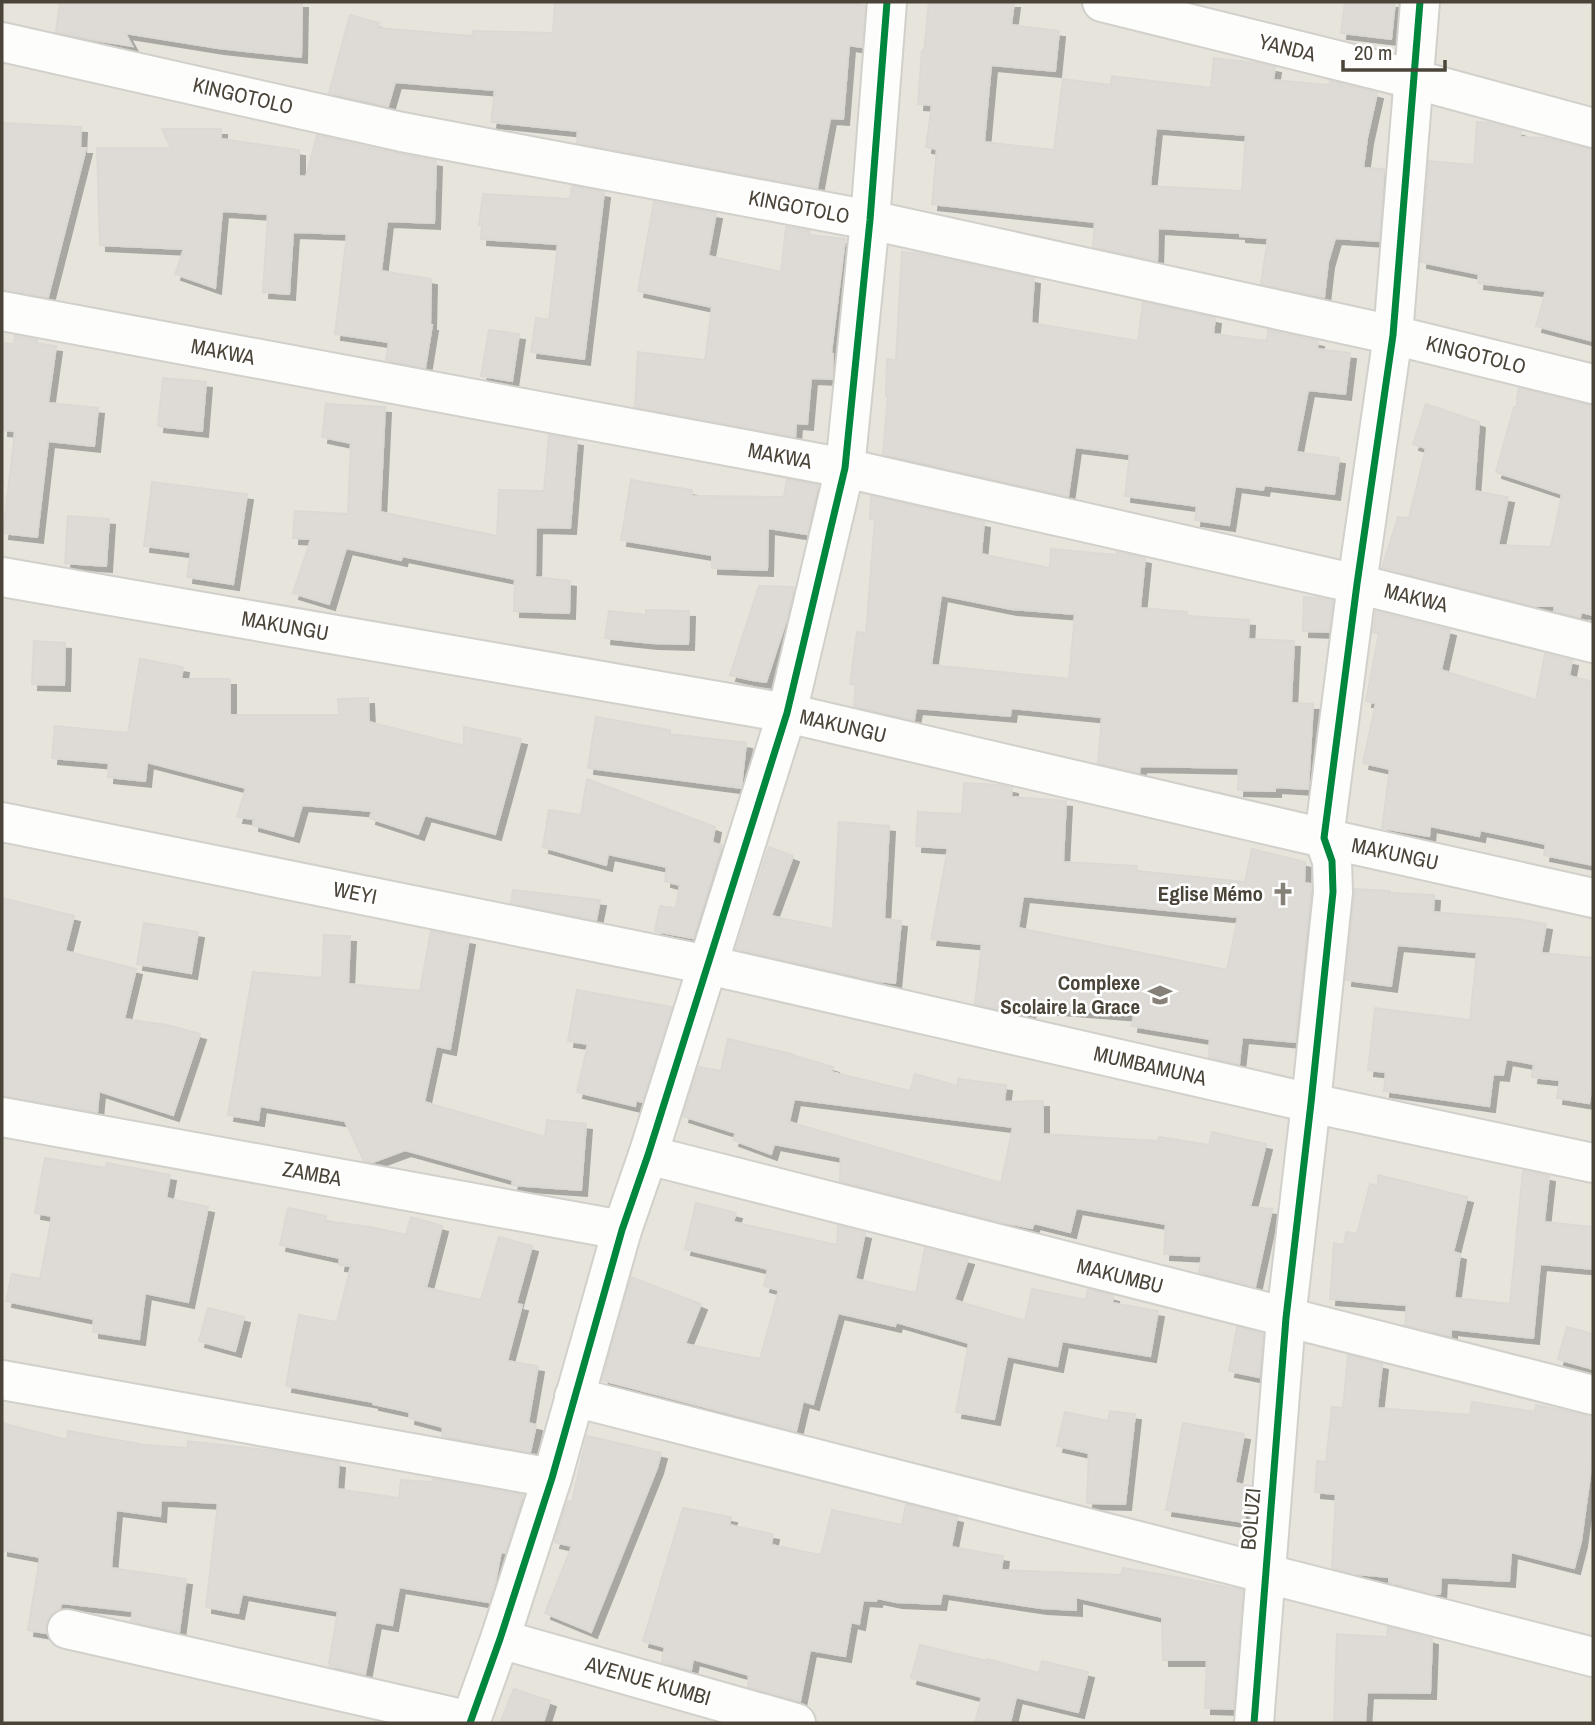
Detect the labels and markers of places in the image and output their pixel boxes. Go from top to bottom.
place label: Eglise Mémo [1158,879,1263,908]
church icon: Eglise Mémo [1269,880,1297,908]
place label: Complexe Scolaire la Grace [1000,968,1140,1021]
school or university icon: Complexe Scolaire la Grace [1146,981,1174,1009]

